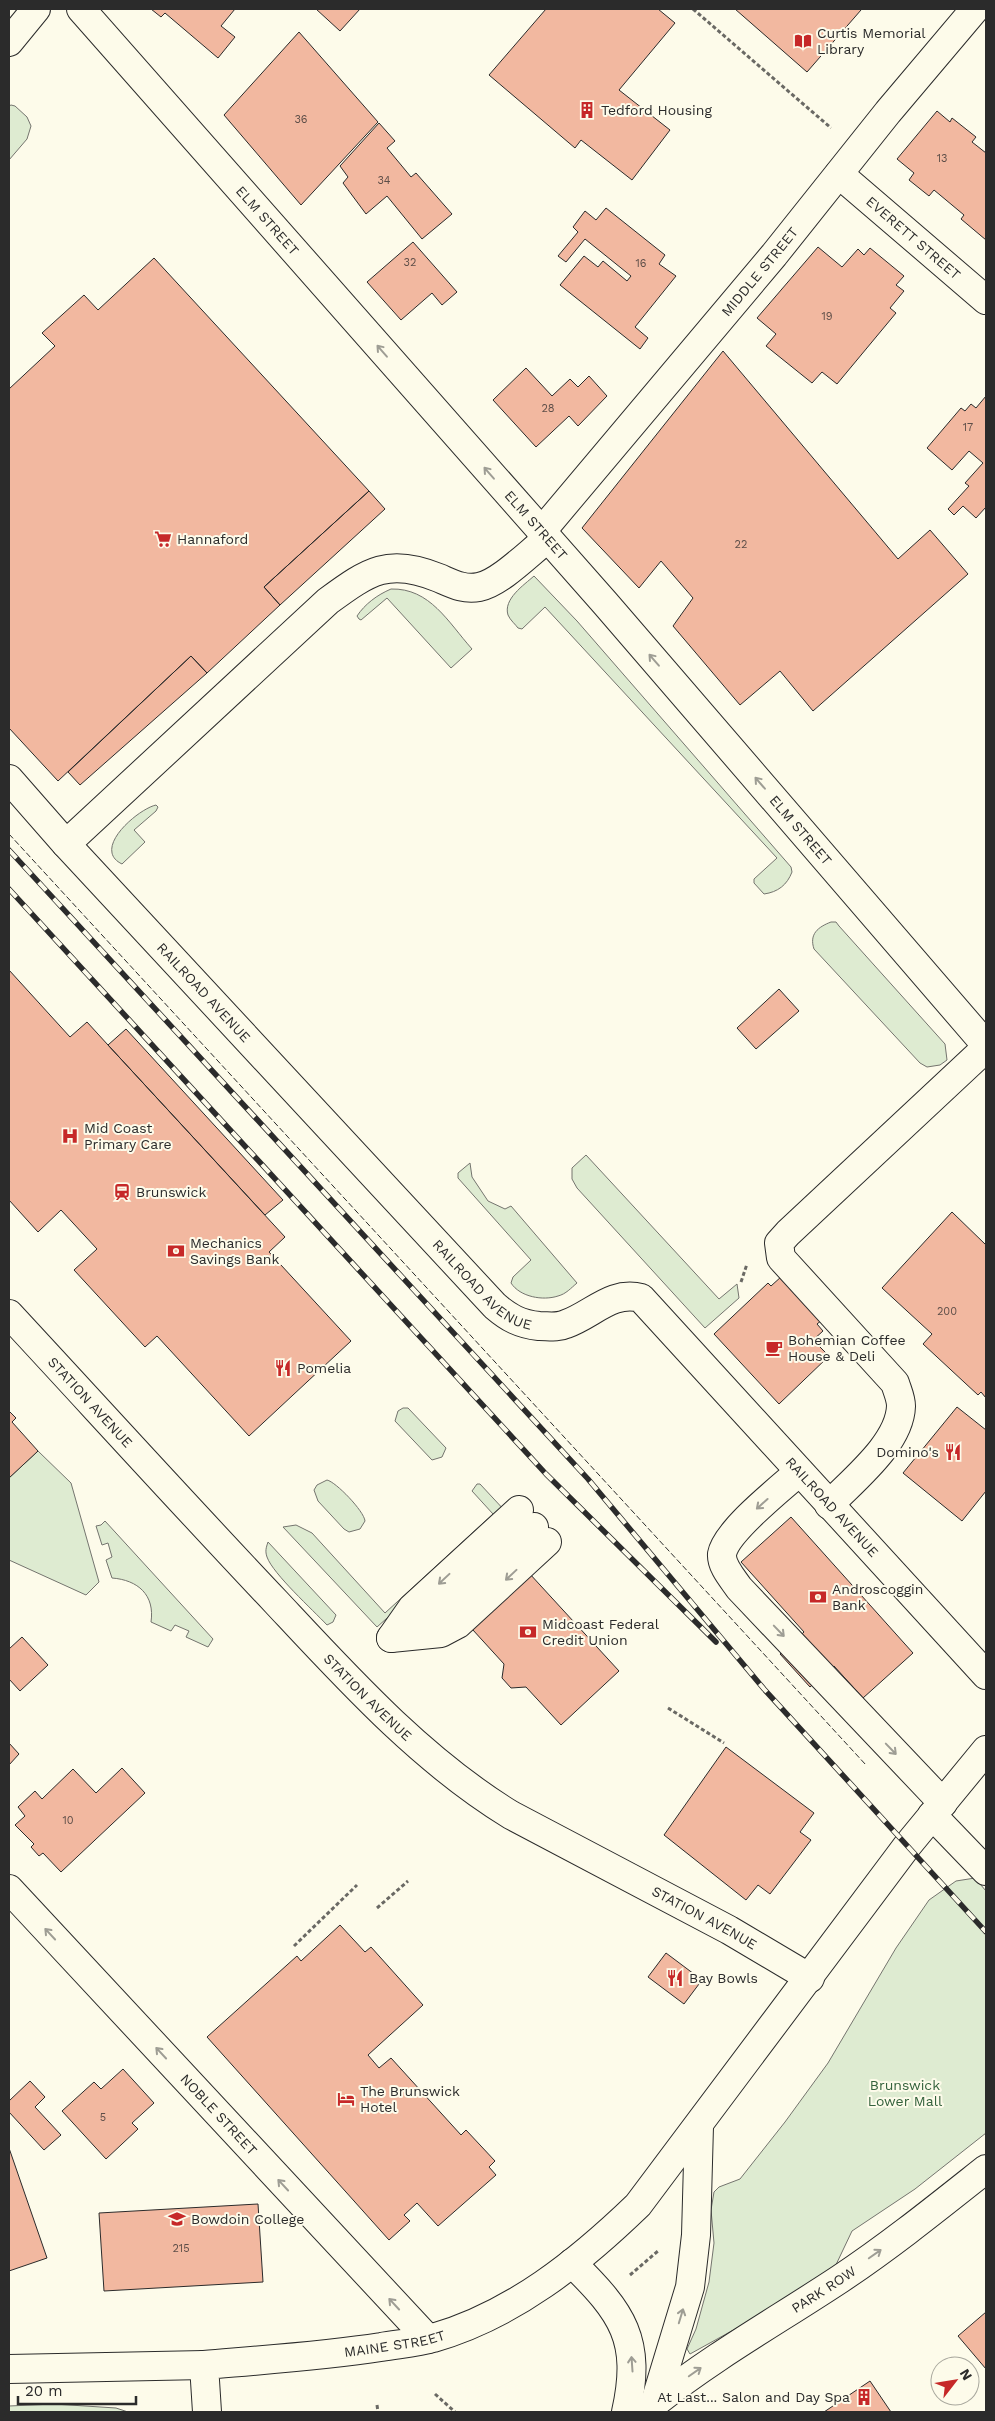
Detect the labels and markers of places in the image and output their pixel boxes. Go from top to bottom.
place label: Curtis Memorial Library [817,25,926,57]
library icon: Curtis Memorial Library [793,31,813,51]
building icon: Tedford Housing [577,100,597,120]
place label: Tedford Housing [601,102,712,118]
supermarket icon: Hannaford [153,529,173,549]
place label: Hannaford [177,531,248,547]
place label: Mid Coast Primary Care [84,1120,172,1152]
hospital icon: Mid Coast Primary Care [60,1126,80,1146]
station icon: Brunswick [112,1182,132,1202]
place label: Brunswick [136,1184,206,1200]
place label: Mechanics Savings Bank [190,1235,280,1267]
bank icon: Mechanics Savings Bank [166,1241,186,1261]
place label: Bohemian Coffee House & Deli [788,1332,906,1364]
cafe icon: Bohemian Coffee House & Deli [764,1338,784,1358]
restaurant icon: Pomelia [273,1358,293,1378]
place label: Pomelia [297,1360,351,1376]
restaurant icon: Domino's [943,1442,963,1462]
place label: Domino's [876,1444,939,1460]
place label: Androscoggin Bank [832,1581,923,1613]
bank icon: Androscoggin Bank [808,1587,828,1607]
place label: Midcoast Federal Credit Union [542,1616,660,1648]
bank icon: Midcoast Federal Credit Union [518,1622,538,1642]
restaurant icon: Bay Bowls [665,1968,685,1988]
place label: Bay Bowls [689,1970,758,1986]
place label: The Brunswick Hotel [360,2083,460,2115]
hotel icon: The Brunswick Hotel [336,2089,356,2109]
school or university icon: Bowdoin College [167,2209,187,2229]
place label: Bowdoin College [191,2211,304,2227]
building icon: At Last... Salon and Day Spa [854,2387,874,2407]
place label: At Last... Salon and Day Spa [657,2389,850,2405]

